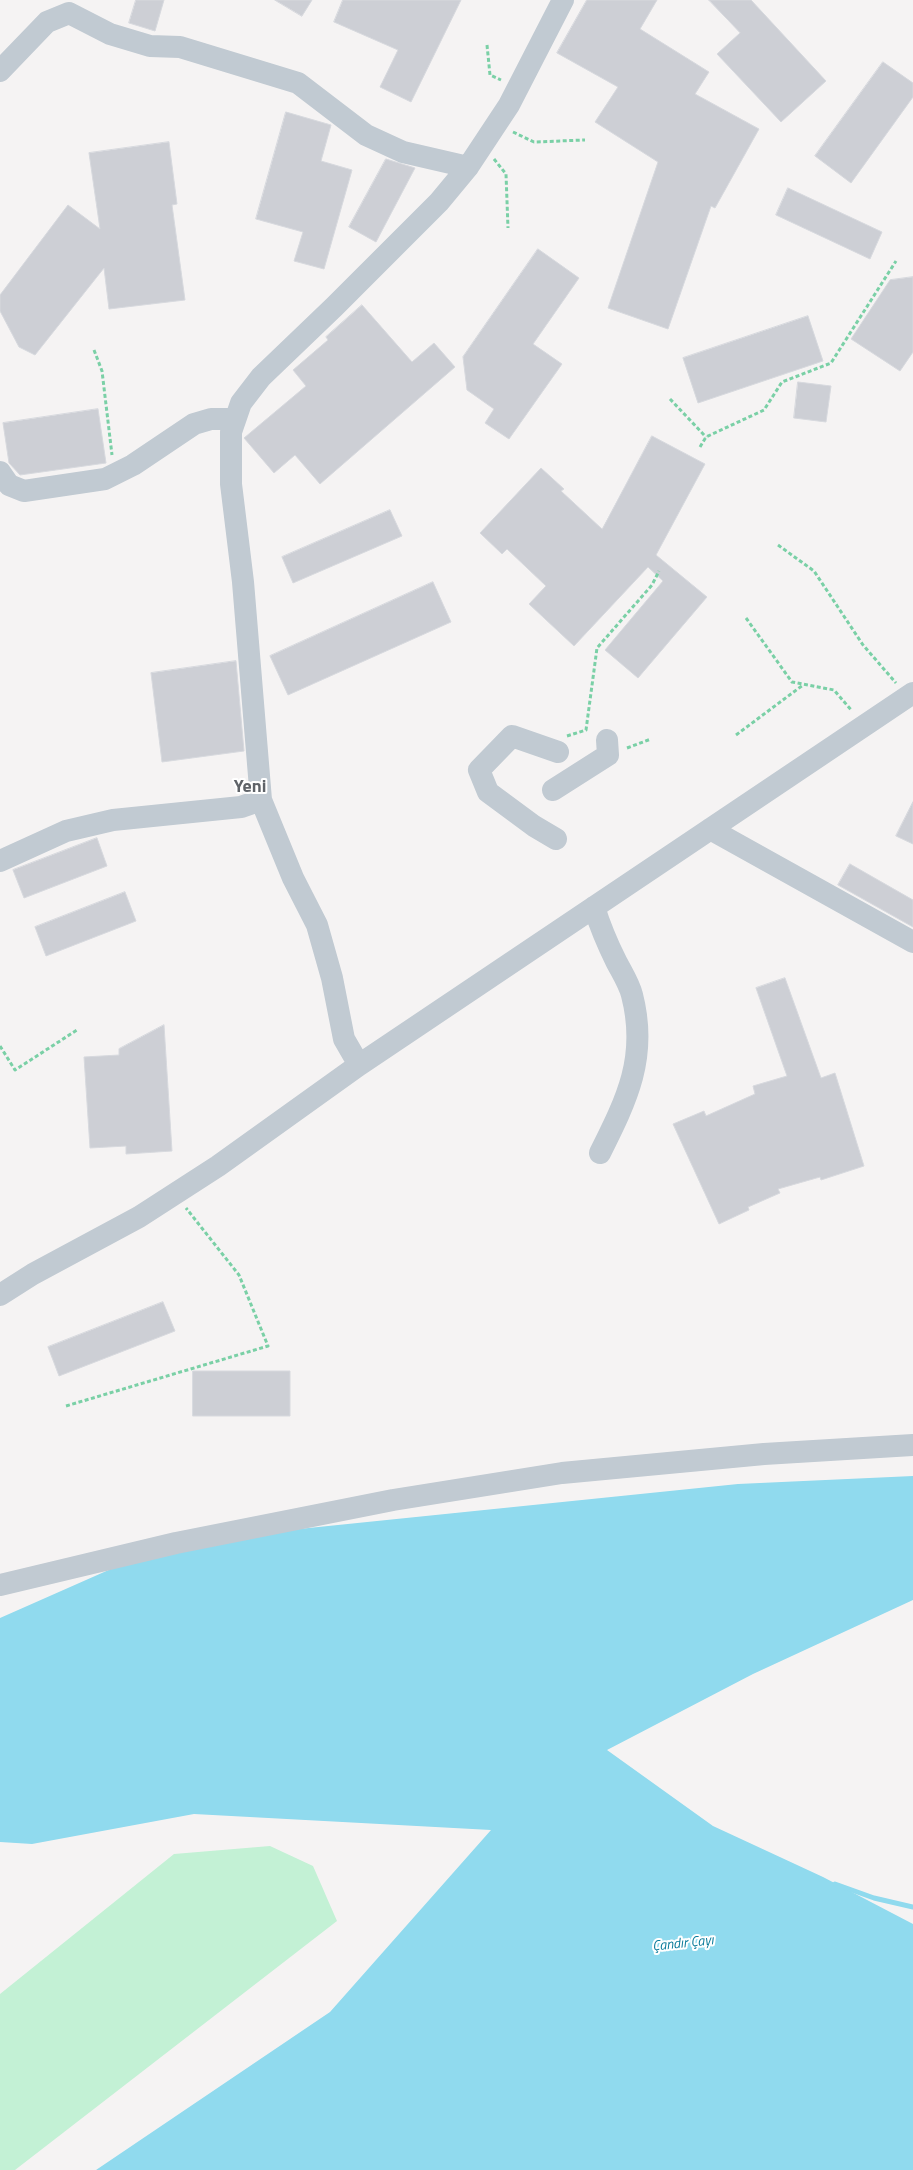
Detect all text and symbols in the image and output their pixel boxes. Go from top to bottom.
district label: Yeni [234,777,266,799]
water label: Çandır Çayı [652,1932,714,1956]

